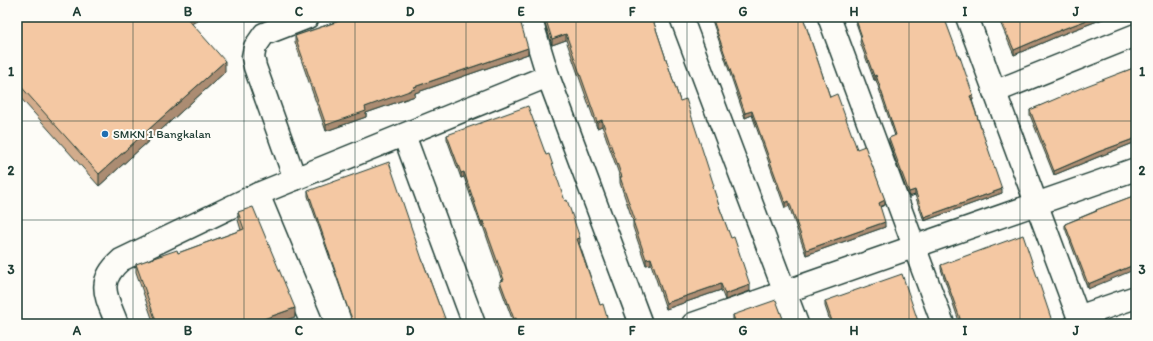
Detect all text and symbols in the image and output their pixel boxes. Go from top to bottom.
text: A [72,4,82,19]
text: B [184,4,193,19]
text: C [295,4,304,19]
text: D [406,4,415,19]
text: E [517,4,525,19]
text: F [629,4,636,19]
text: G [739,4,748,19]
text: H [850,4,859,19]
text: I [963,4,968,19]
text: J [1072,4,1080,19]
text: 1 [8,64,14,79]
text: 1 [1139,64,1145,79]
place label: SMKN 1 Bangkalan [113,127,212,141]
marker: SMKN 1 Bangkalan [100,129,110,139]
text: 2 [8,163,15,178]
text: 2 [1139,163,1146,178]
text: 3 [7,262,15,277]
text: 3 [1138,262,1146,277]
text: A [72,323,82,338]
text: B [184,323,193,338]
text: C [295,323,304,338]
text: D [406,323,415,338]
text: E [517,323,525,338]
text: F [629,323,636,338]
text: G [739,323,748,338]
text: H [850,323,859,338]
text: I [963,323,968,338]
text: J [1072,323,1080,338]

